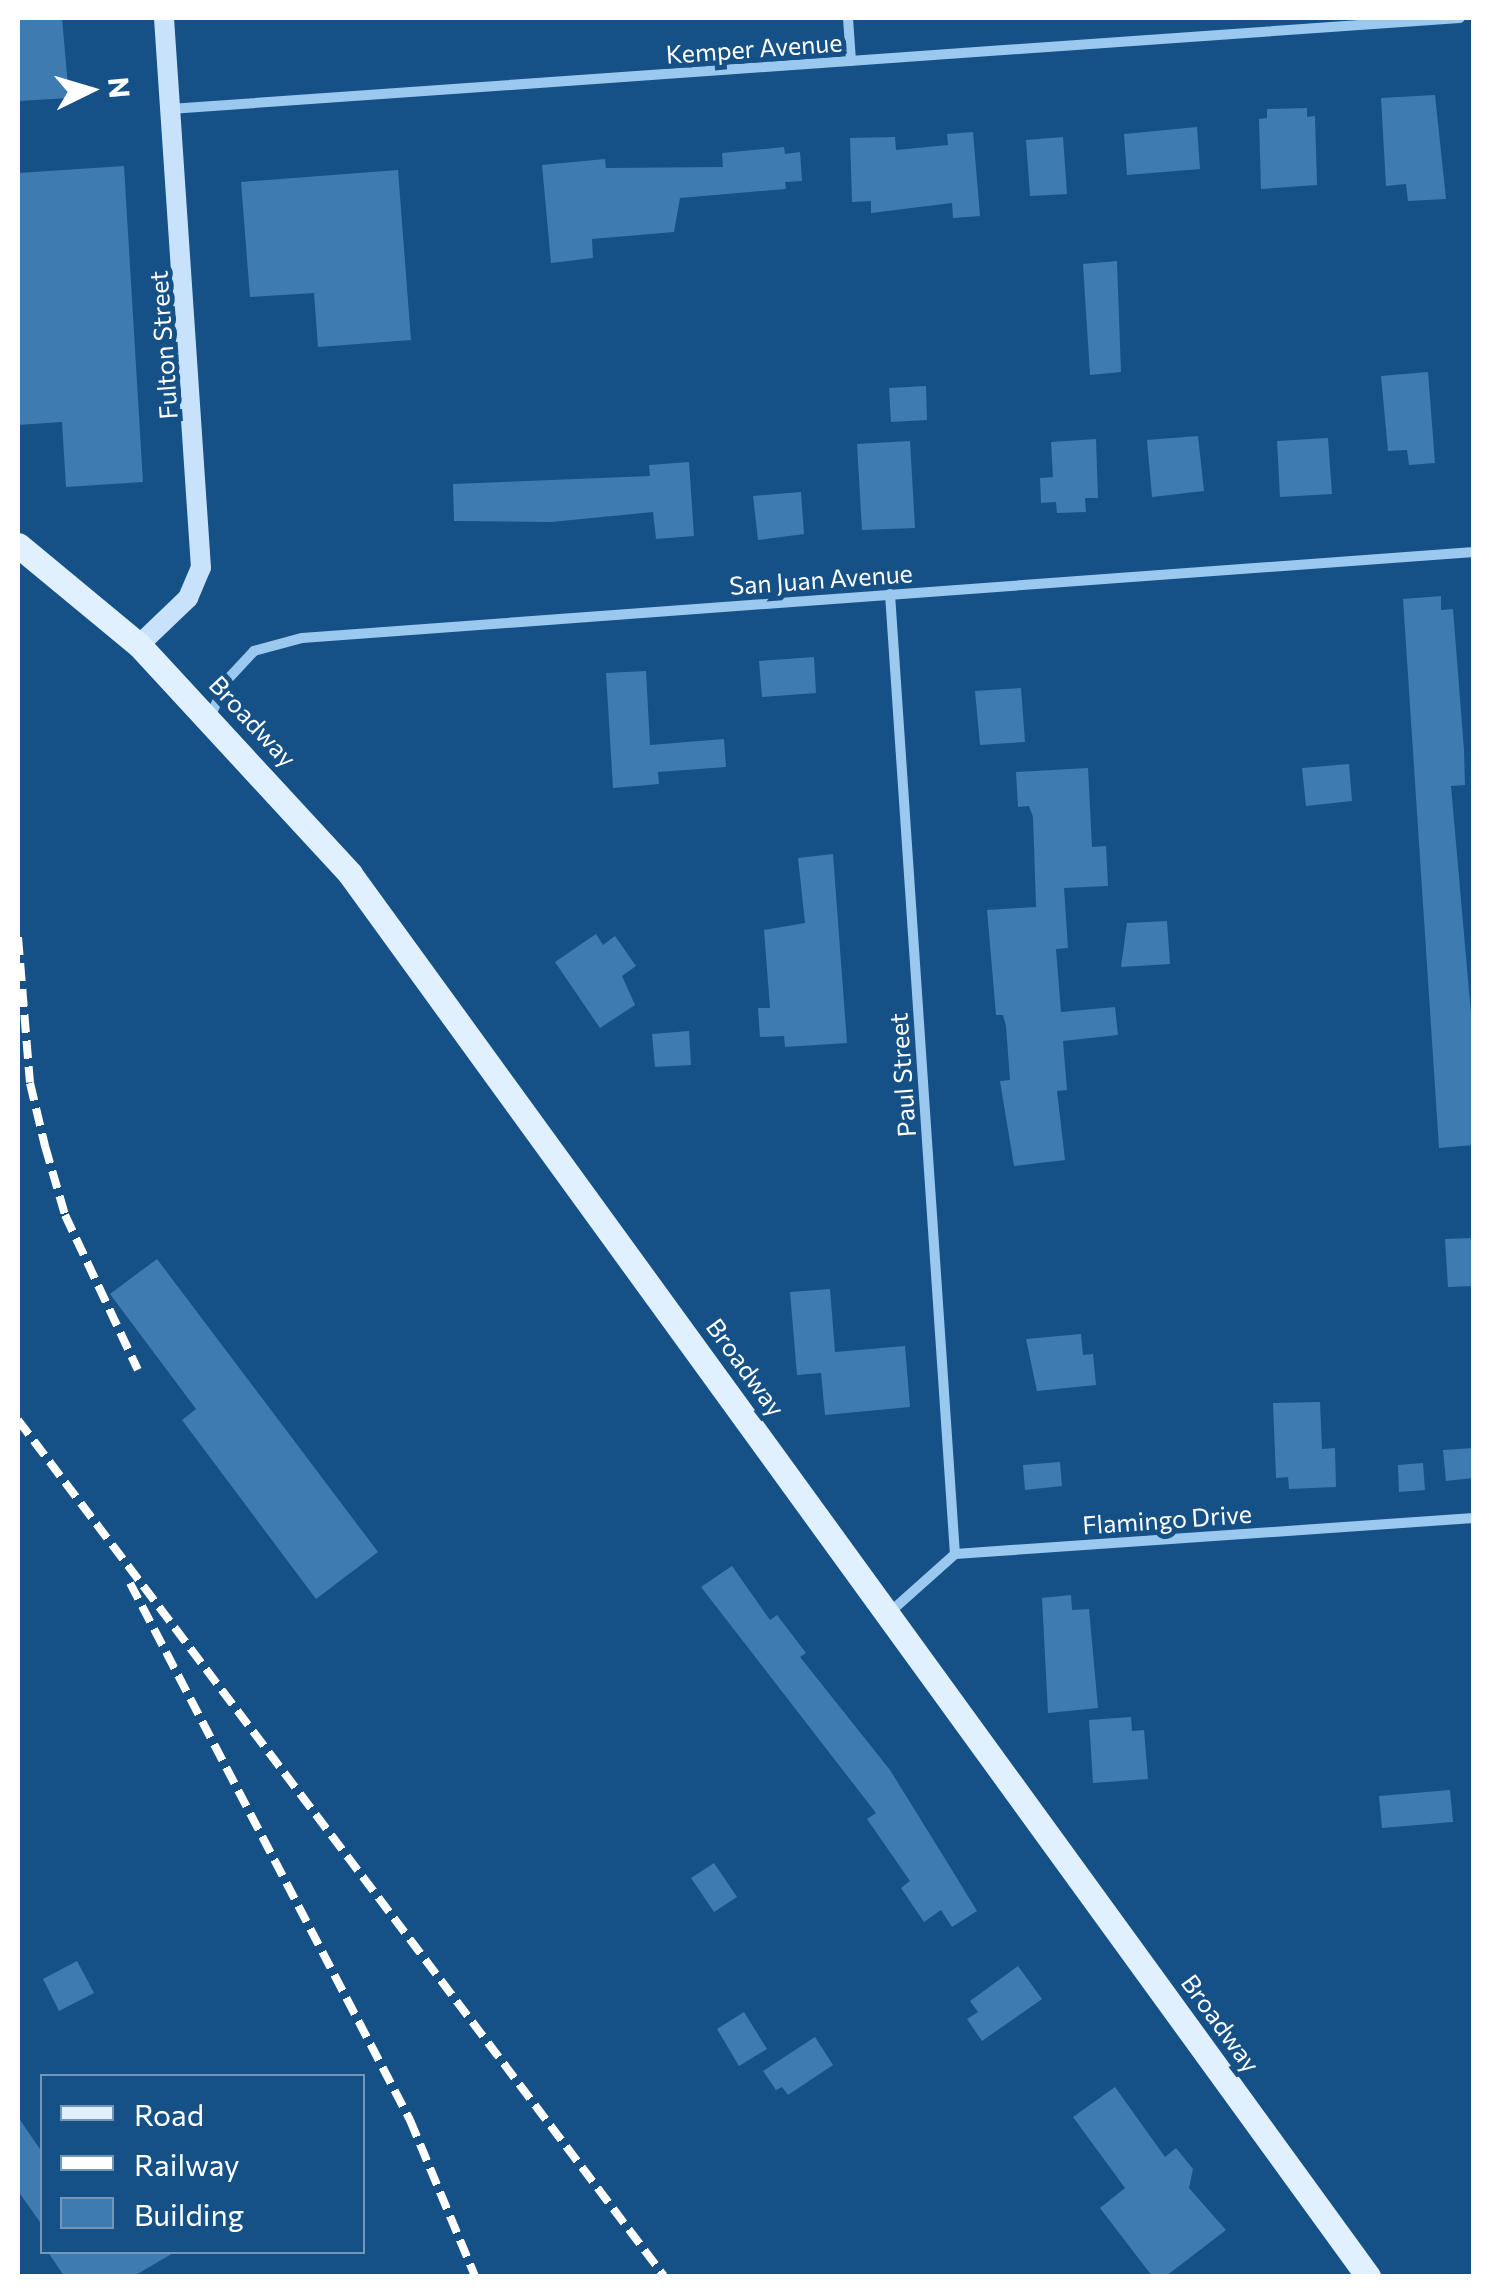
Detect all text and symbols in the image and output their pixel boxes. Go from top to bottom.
street label: Kemper Avenue [665,27,843,69]
north arrow [40,40,140,140]
text: N [102,75,138,99]
street label: Fulton Street [143,270,183,420]
street label: San Juan Avenue [728,558,914,600]
street label: Broadway [203,669,303,773]
street label: Paul Street [883,1012,921,1138]
street label: Broadway [700,1312,792,1422]
street label: Flamingo Drive [1081,1498,1253,1540]
street label: Broadway [1175,1968,1267,2078]
legend [40,2074,365,2254]
text: Road [134,2095,204,2132]
text: Railway [134,2145,240,2182]
text: Building [134,2195,244,2232]

